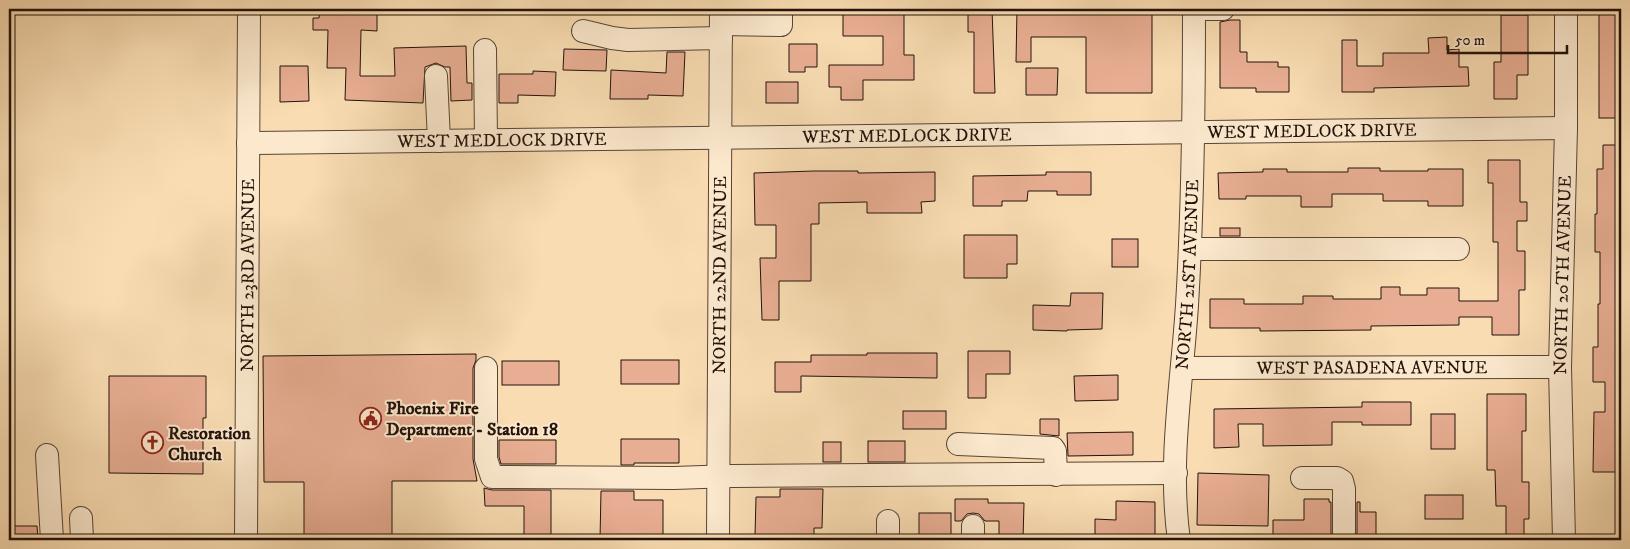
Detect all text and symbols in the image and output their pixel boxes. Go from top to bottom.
scale bar [1448,22,1566,54]
text: 50 m [1455,31,1485,50]
street label: WEST MEDLOCK DRIVE [1206,120,1417,144]
street label: WEST MEDLOCK DRIVE [801,124,1012,149]
street label: WEST MEDLOCK DRIVE [396,129,607,153]
street label: NORTH 20TH AVENUE [1550,175,1577,375]
street label: NORTH 22ND AVENUE [709,176,732,374]
street label: NORTH 23RD AVENUE [237,178,260,372]
street label: NORTH 21ST AVENUE [1172,179,1204,371]
street label: WEST PASADENA AVENUE [1256,357,1488,380]
place label: Phoenix Fire Department - Station 18 [386,398,558,441]
public building icon: Phoenix Fire Department - Station 18 [358,406,382,430]
place label: Restoration Church [168,423,251,466]
church icon: Restoration Church [140,431,164,455]

